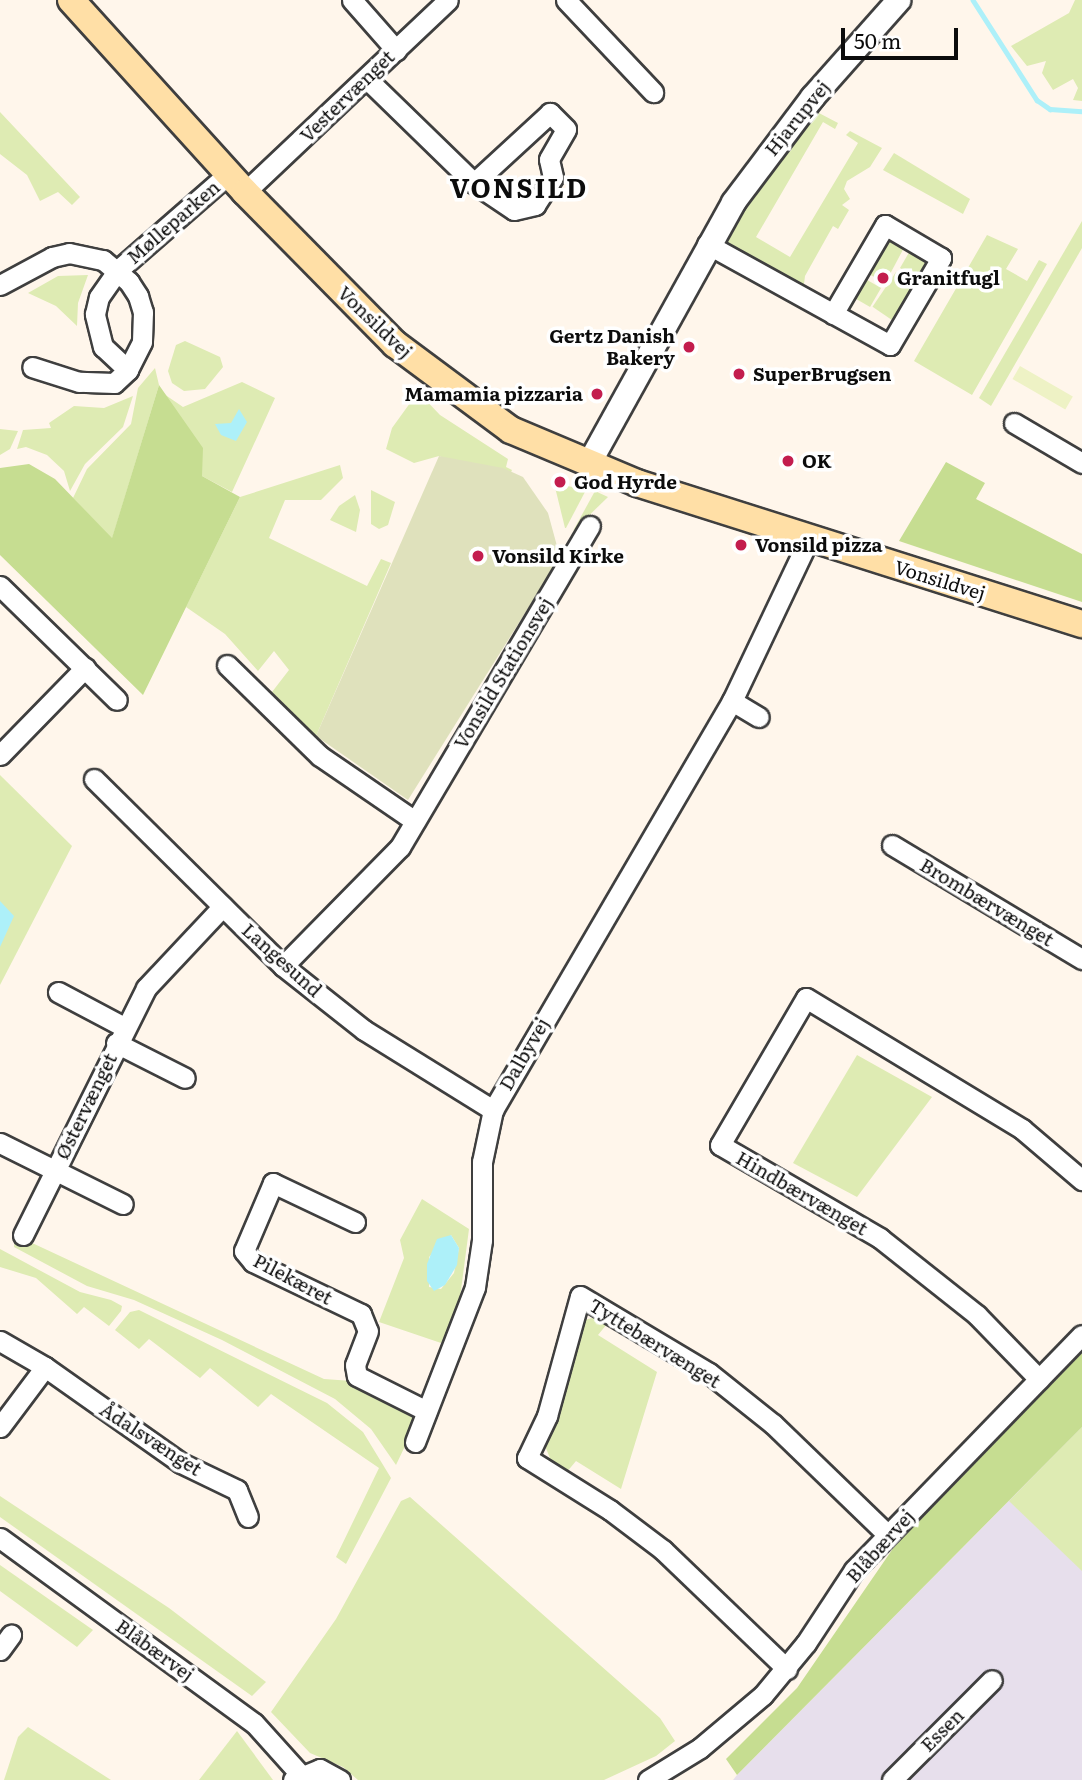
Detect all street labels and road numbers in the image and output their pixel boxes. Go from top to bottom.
street label: Vestervænget [295,45,399,147]
street label: Hjarupvej [760,76,834,160]
street label: Mølleparken [122,175,224,269]
street label: Vonsildvej [333,281,417,363]
street label: Vonsildvej [892,555,988,605]
street label: Vonsild Stationsvej [449,593,557,753]
street label: Brombærvænget [916,853,1058,951]
street label: Langesund [238,918,326,1002]
street label: Dalbyvej [494,1014,554,1094]
street label: Østervænget [51,1049,121,1163]
street label: Hindbærvænget [732,1146,872,1240]
street label: Pilekæret [250,1249,336,1309]
street label: Tyttebærvænget [585,1293,725,1393]
street label: Ådalsvænget [96,1398,206,1480]
street label: Blåbærvej [841,1505,919,1587]
street label: Blåbærvej [112,1614,198,1686]
street label: Essen [916,1704,968,1756]

